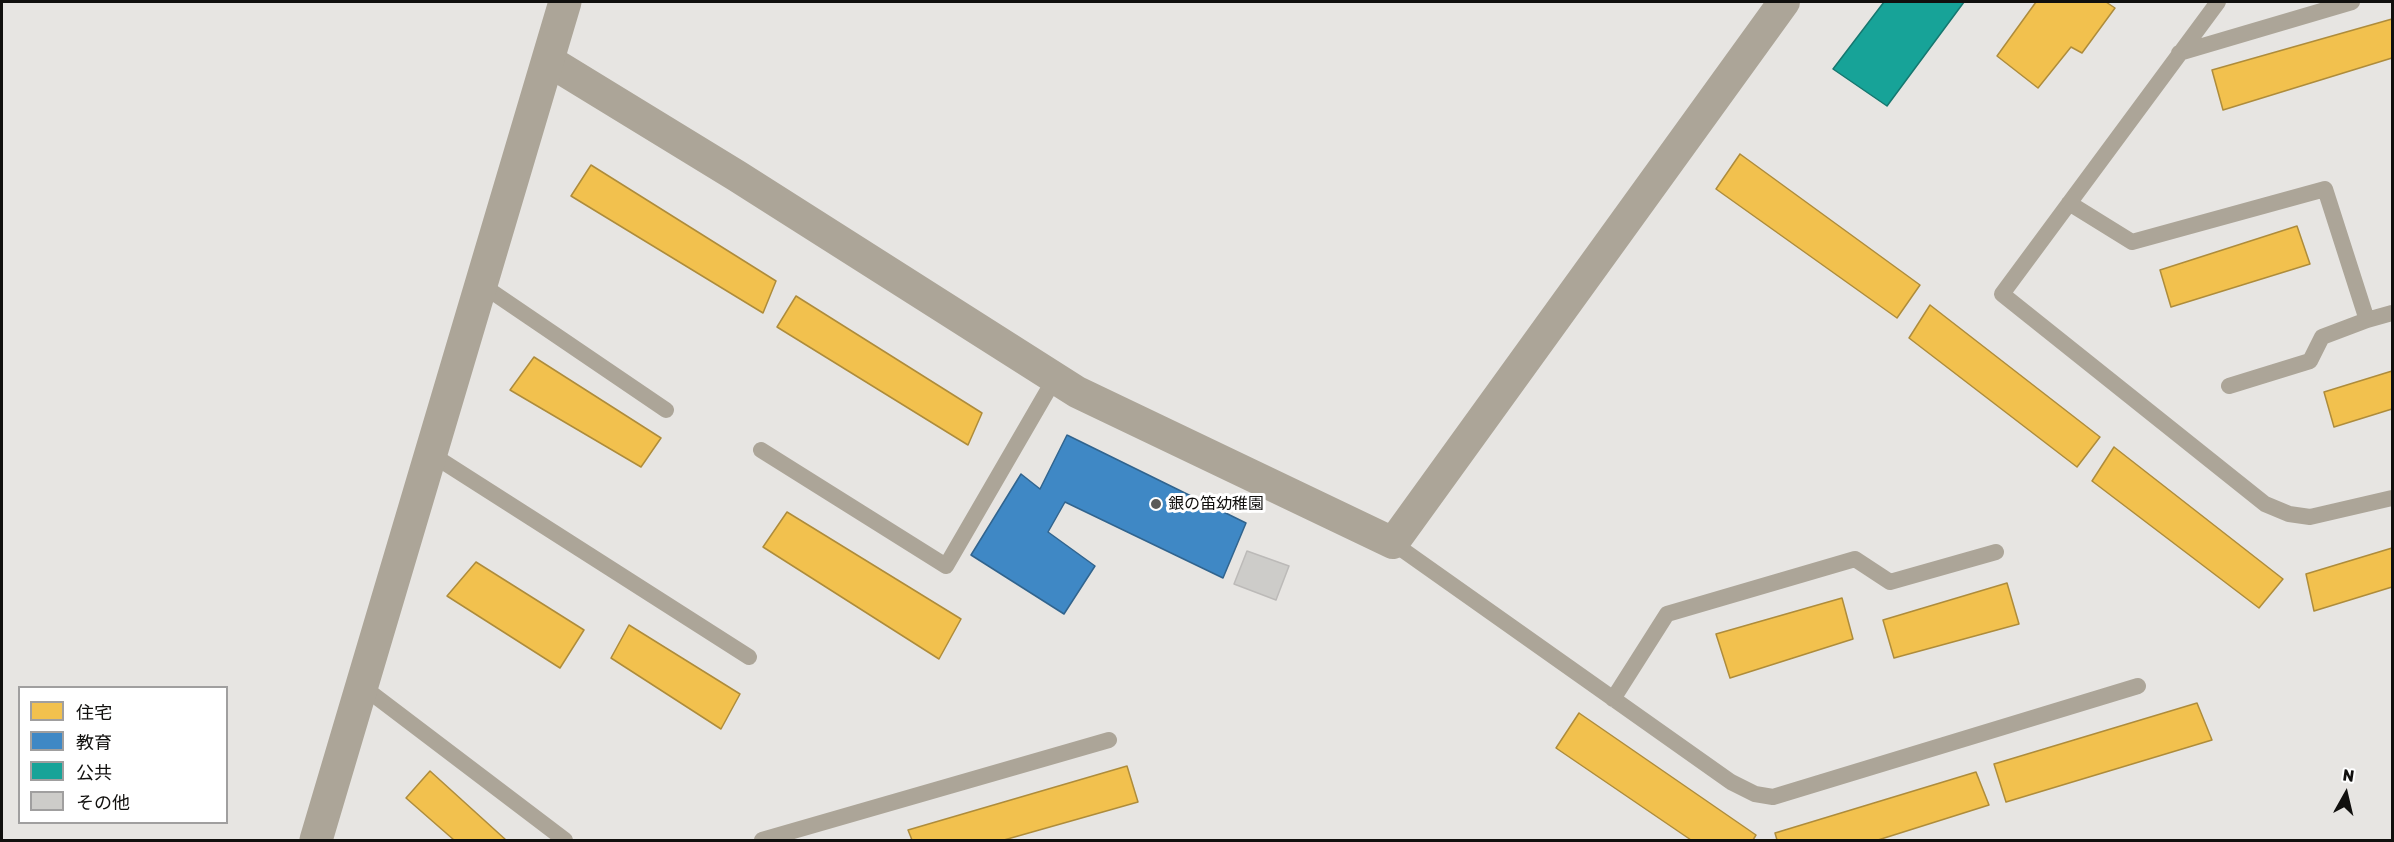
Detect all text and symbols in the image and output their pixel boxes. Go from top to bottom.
place label: 銀の笛幼稚園 [1168,494,1264,514]
marker: 銀の笛幼稚園 [1149,497,1163,511]
legend [18,686,228,824]
text: 住宅 [76,702,112,724]
text: 教育 [76,732,112,754]
text: 公共 [76,762,112,784]
north arrow [2316,764,2376,824]
text: N [2342,765,2356,786]
text: その他 [76,792,130,814]

